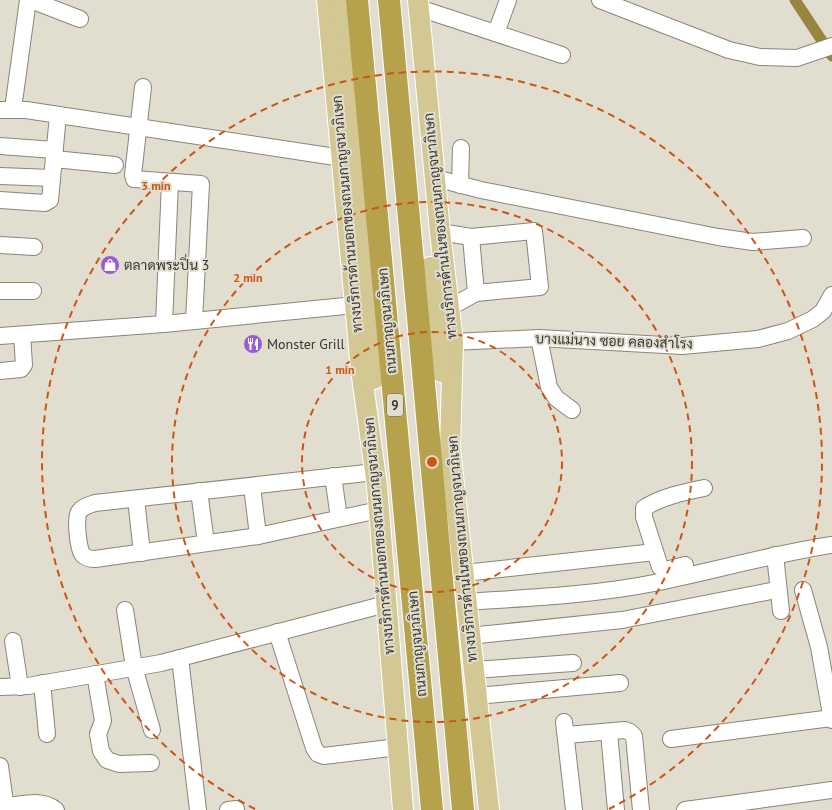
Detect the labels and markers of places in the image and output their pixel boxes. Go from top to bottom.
shop icon: ตลาดพระปิ่น 3 [99,254,121,276]
place label: ตลาดพระปิ่น 3 [124,254,209,274]
restaurant icon: Monster Grill [242,333,264,355]
place label: Monster Grill [267,335,345,353]
centre of rings [425,455,439,469]

